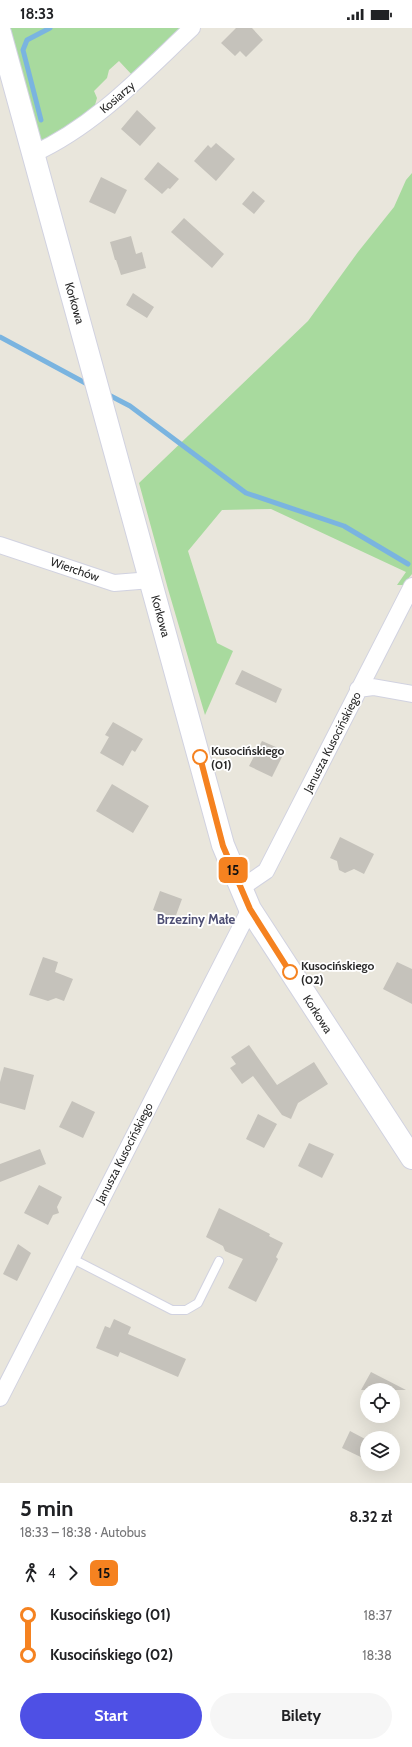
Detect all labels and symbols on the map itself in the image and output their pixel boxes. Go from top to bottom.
street label: Kosiarzy [96,78,138,116]
street label: Korkowa [62,280,88,326]
street label: Wierchów [49,554,102,584]
street label: Korkowa [148,593,174,639]
street label: Janusza Kusocińskiego [300,689,364,796]
place label: Kusocińskiego (01) [211,743,285,772]
marker: Kusocińskiego (01) [192,749,208,765]
line badge: 15 [215,857,251,883]
district label: Brzeziny Małe [157,911,236,927]
place label: Kusocińskiego (02) [301,958,375,987]
marker: Kusocińskiego (02) [282,964,298,980]
street label: Korkowa [300,992,336,1036]
street label: Janusza Kusocińskiego [92,1100,156,1207]

